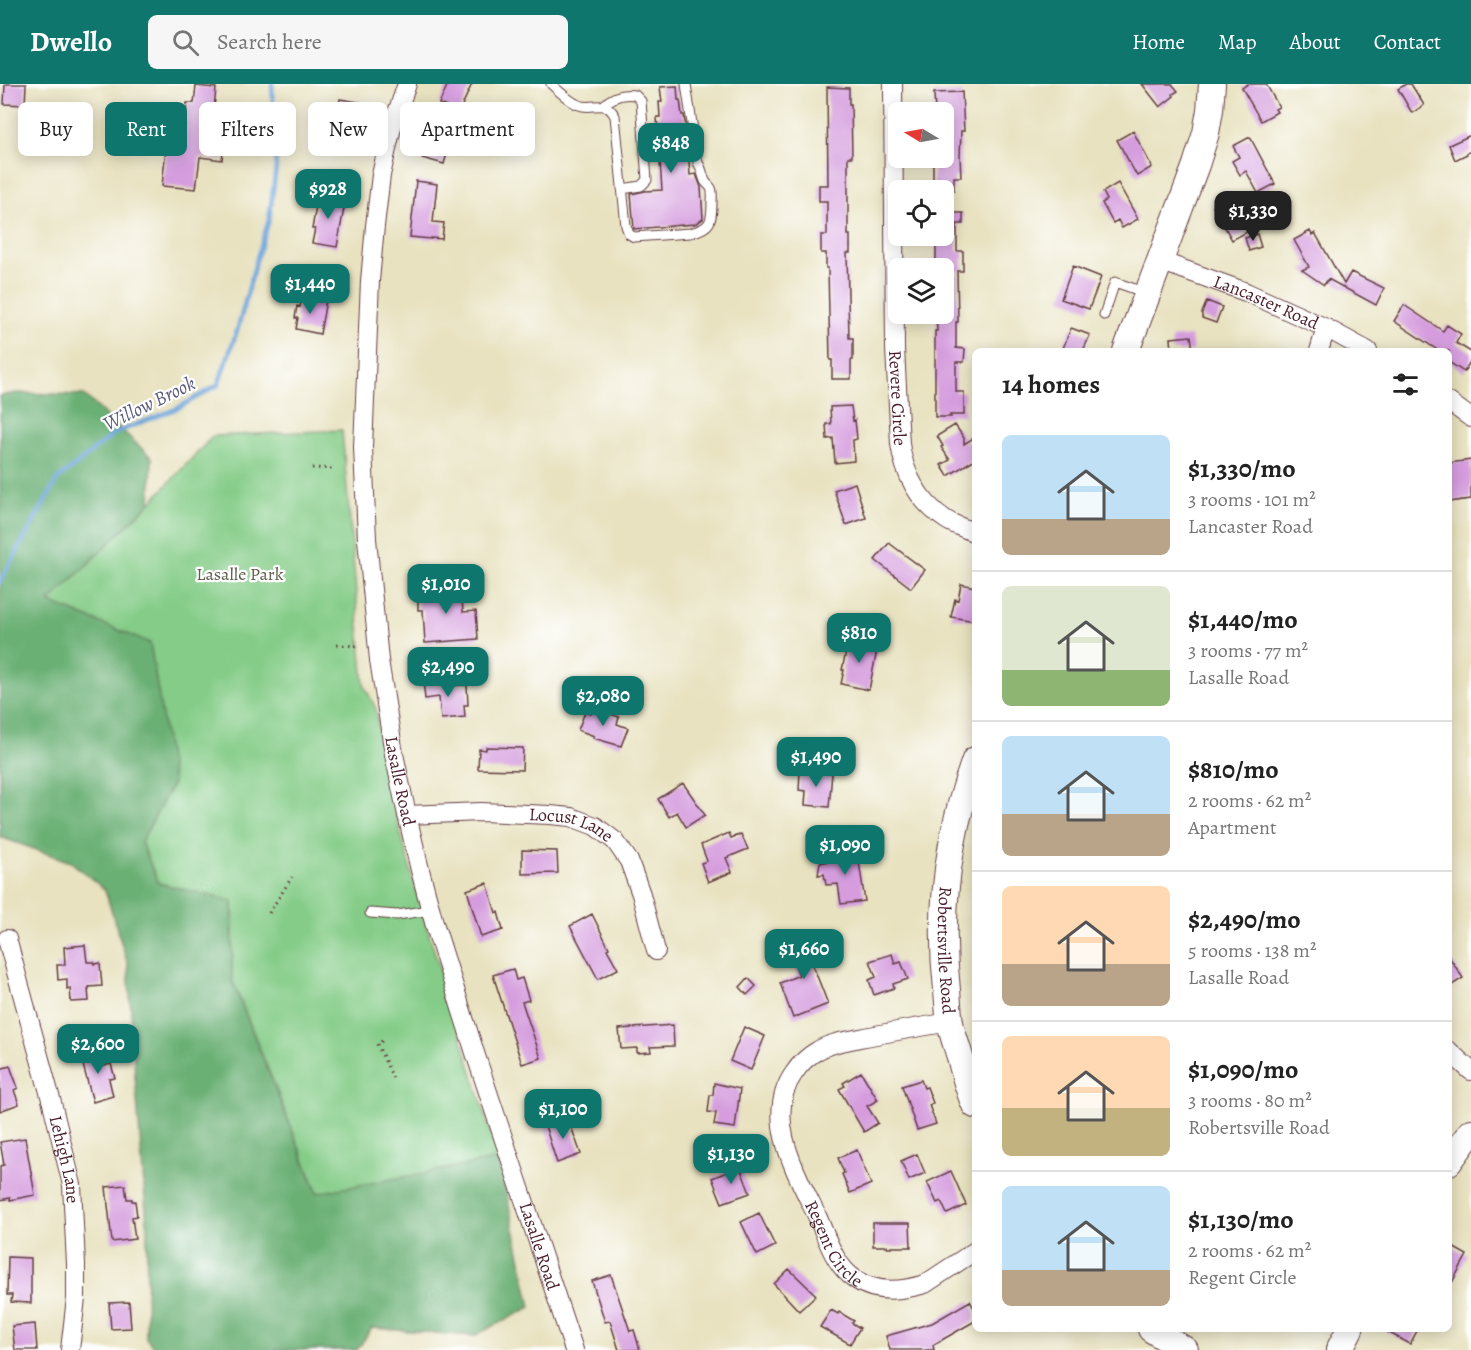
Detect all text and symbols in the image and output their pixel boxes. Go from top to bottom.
search box [148,15,568,69]
text: Dwello [30,23,112,61]
icon: search [169,26,202,59]
text: Search here [217,27,322,57]
text: Home [1132,28,1185,56]
text: Map [1218,28,1256,56]
text: About [1289,28,1341,56]
text: Contact [1374,28,1441,56]
chip: Buy [18,102,93,156]
chip: Rent [105,102,187,156]
chip: Filters [199,102,296,156]
chip: New [308,102,388,156]
chip: Apartment [400,102,535,156]
north arrow [888,102,954,168]
map controls [888,102,954,324]
pin: $848 [635,123,707,174]
text: $848 [652,129,690,156]
pin: $928 [292,169,364,220]
text: $928 [309,175,347,202]
button: locate [888,180,954,246]
pin: $1,330 [1204,191,1302,242]
text: $1,330 [1228,197,1278,224]
button: layers [888,258,954,324]
pin: $1,440 [261,264,359,315]
street label: Lancaster Road [1210,269,1323,335]
text: $1,440 [285,270,335,297]
street label: Revere Circle [883,350,912,446]
text: 14 homes [1002,367,1100,402]
icon: filters [1389,368,1422,401]
water label: Willow Brook [99,369,200,437]
text: $1,330/mo [1188,451,1296,486]
icon: home [1050,459,1122,531]
text: 3 rooms · 101 m² [1188,486,1316,513]
text: Lancaster Road [1188,513,1313,540]
park label: Lasalle Park [196,562,284,586]
pin: $1,010 [397,564,495,615]
text: $1,010 [421,570,471,597]
text: $1,440/mo [1188,602,1298,637]
icon: home [1050,610,1122,682]
pin: $810 [823,613,895,664]
text: $810 [841,619,877,646]
text: 3 rooms · 77 m² [1188,637,1308,664]
pin: $2,490 [399,647,497,698]
text: $2,490 [421,653,475,680]
text: Lasalle Road [1188,664,1289,691]
pin: $2,080 [554,676,652,727]
text: $2,080 [576,682,630,709]
street label: Lasalle Road [379,734,421,829]
pin: $1,490 [767,737,865,788]
text: $1,490 [791,743,841,770]
text: $810/mo [1188,752,1279,787]
icon: home [1050,760,1122,832]
text: 2 rooms · 62 m² [1188,787,1311,814]
street label: Locust Lane [528,802,618,848]
text: Apartment [1188,814,1277,841]
pin: $1,090 [796,825,894,876]
text: $1,090 [819,831,871,858]
street label: Robertsville Road [932,885,961,1015]
text: $2,490/mo [1188,902,1301,937]
icon: home [1050,910,1122,982]
pin: $1,660 [755,929,853,980]
text: $1,660 [779,935,829,962]
text: 5 rooms · 138 m² [1188,937,1317,964]
text: Lasalle Road [1188,964,1289,991]
pin: $2,600 [49,1024,147,1075]
text: $2,600 [71,1030,125,1057]
text: $1,090/mo [1188,1052,1298,1087]
icon: home [1050,1060,1122,1132]
text: 3 rooms · 80 m² [1188,1087,1312,1114]
pin: $1,100 [514,1089,612,1140]
text: $1,100 [538,1095,588,1122]
street label: Lehigh Lane [43,1113,85,1204]
text: Robertsville Road [1188,1114,1330,1141]
pin: $1,130 [682,1134,780,1185]
text: $1,130 [707,1140,755,1167]
street label: Regent Circle [799,1196,867,1293]
street label: Lasalle Road [514,1199,565,1293]
text: $1,130/mo [1188,1202,1294,1237]
icon: home [1050,1210,1122,1282]
text: 2 rooms · 62 m² [1188,1237,1311,1264]
text: Regent Circle [1188,1264,1296,1291]

